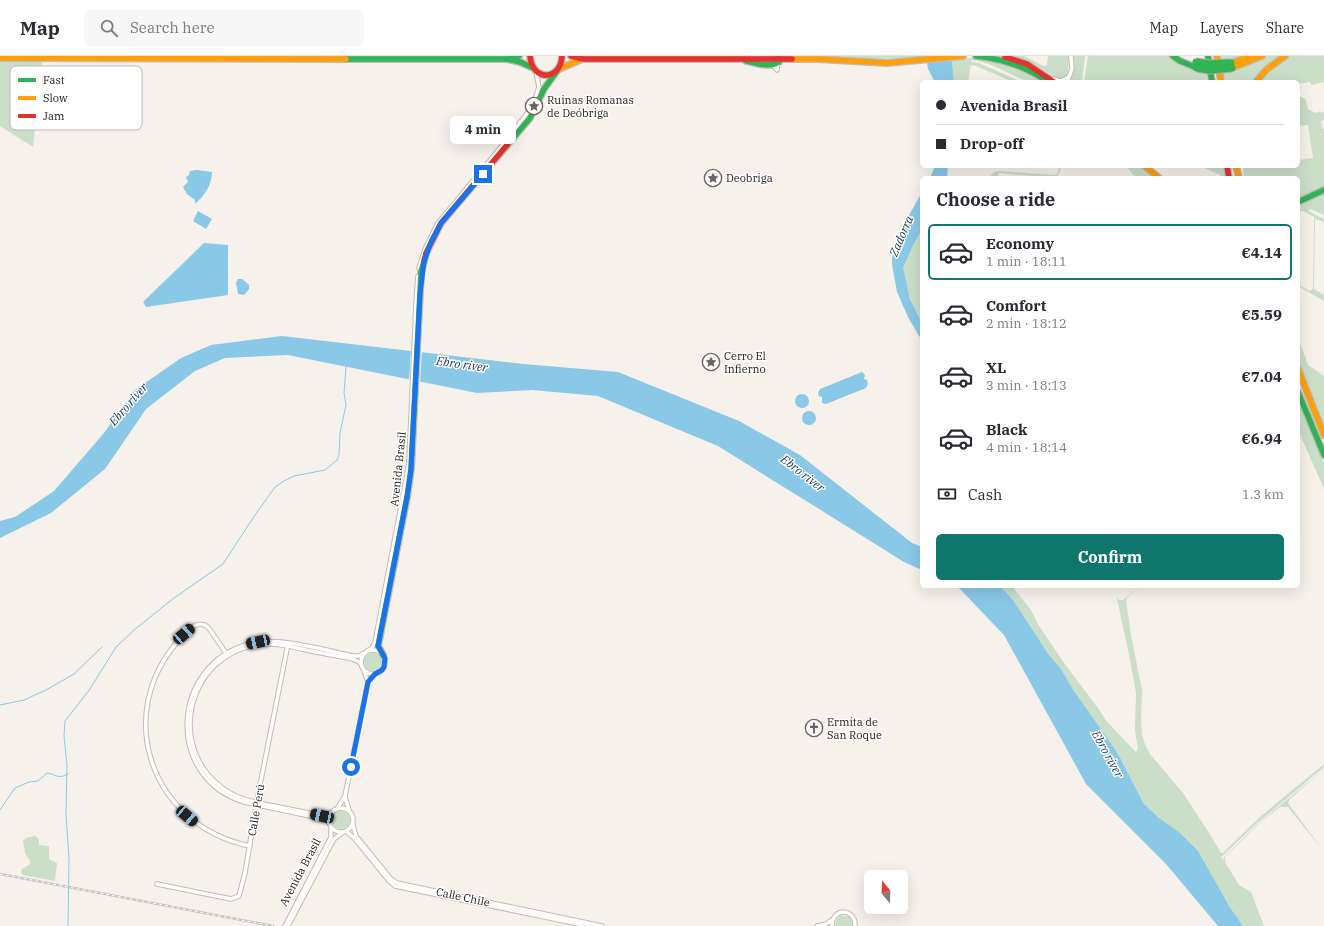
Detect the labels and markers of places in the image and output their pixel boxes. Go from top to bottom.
place label: Ruinas Romanas de Deóbriga [547,93,634,120]
place icon: Ruinas Romanas de Deóbriga [524,96,544,116]
place icon: Deobriga [703,168,723,188]
place label: Deobriga [726,171,773,185]
place label: Cerro El Infierno [724,349,766,376]
place icon: Cerro El Infierno [701,352,721,372]
place label: Ermita de San Roque [827,715,882,742]
church icon: Ermita de San Roque [804,718,824,738]

